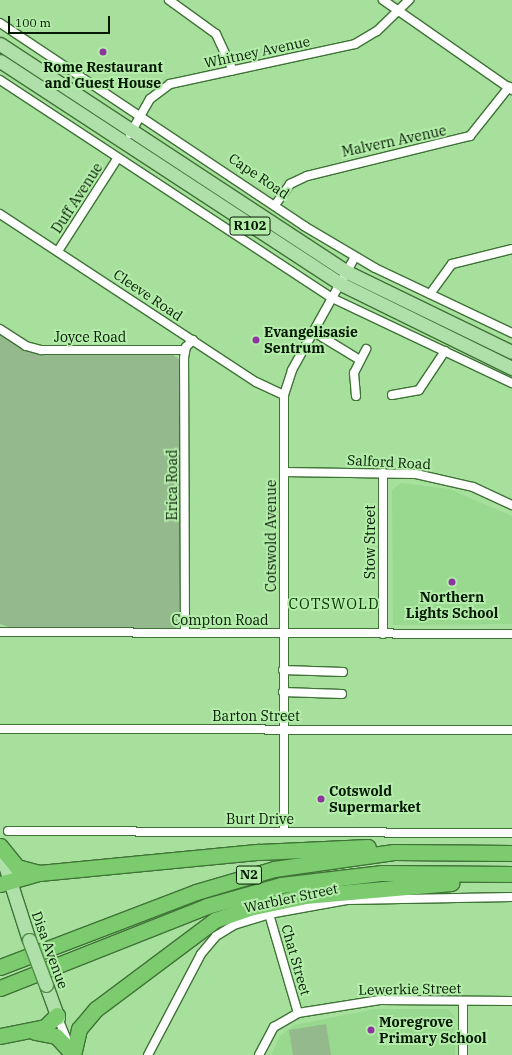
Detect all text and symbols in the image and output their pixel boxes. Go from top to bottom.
scale bar [10,8,112,34]
text: 100 m [15,15,51,30]
street label: Whitney Avenue [202,33,312,71]
marker: Rome Restaurant and Guest House [98,47,108,57]
place label: Rome Restaurant and Guest House [43,59,163,92]
street label: Malvern Avenue [340,122,448,160]
street label: Cape Road [226,150,292,202]
street label: Duff Avenue [48,160,106,236]
road number: R102 [229,215,271,237]
street label: Cleeve Road [110,266,186,324]
place label: Evangelisasie Sentrum [264,324,358,356]
street label: Joyce Road [54,329,126,345]
marker: Evangelisasie Sentrum [251,335,261,345]
street label: Erica Road [164,449,180,521]
street label: Salford Road [347,451,431,473]
street label: Cotswold Avenue [263,480,279,592]
street label: Stow Street [362,505,378,579]
marker: Northern Lights School [447,577,457,587]
place label: Northern Lights School [406,589,498,622]
district label: COTSWOLD [289,595,379,613]
street label: Compton Road [171,612,269,628]
street label: Barton Street [212,708,300,724]
place label: Cotswold Supermarket [329,783,421,816]
marker: Cotswold Supermarket [316,794,326,804]
street label: Burt Drive [226,811,294,827]
road number: N2 [235,864,263,886]
street label: Warbler Street [243,880,339,916]
street label: Disa Avenue [28,909,72,991]
street label: Chat Street [278,923,314,997]
street label: Lewerkie Street [358,980,462,998]
place label: Moregrove Primary School [379,1014,487,1046]
marker: Moregrove Primary School [366,1025,376,1035]

